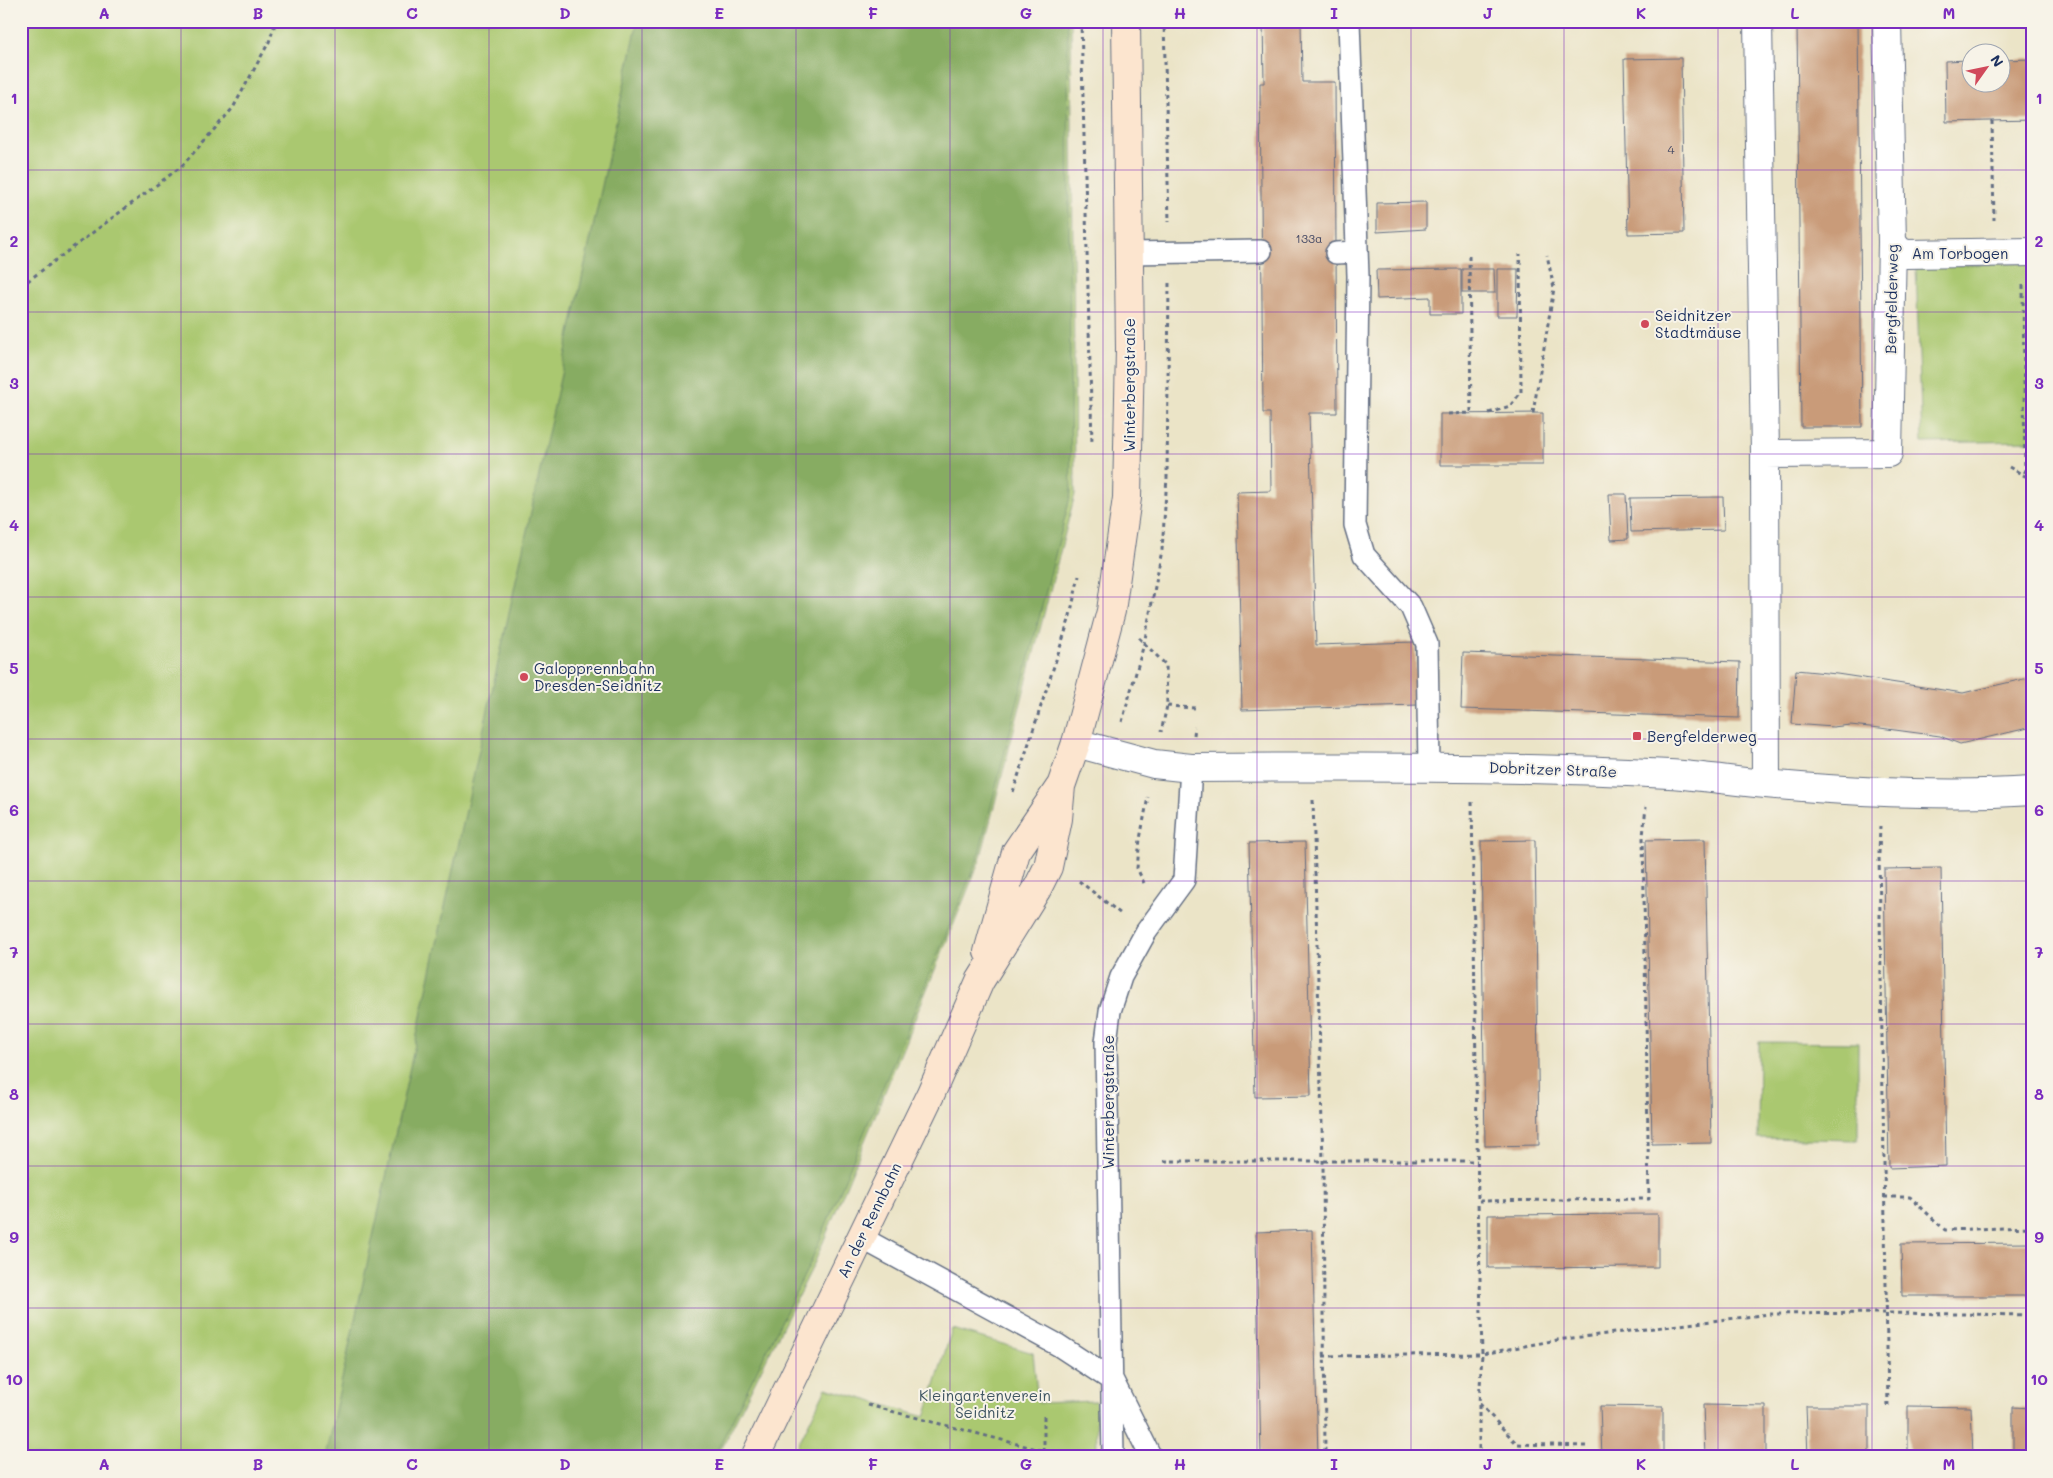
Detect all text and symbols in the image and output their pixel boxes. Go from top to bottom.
text: A [98,2,110,23]
text: B [253,2,263,23]
text: C [406,2,418,23]
text: D [559,2,571,23]
text: E [714,2,724,23]
text: F [868,2,878,23]
text: G [1020,2,1032,23]
text: H [1174,2,1186,23]
text: I [1330,2,1338,23]
text: J [1483,2,1493,23]
text: K [1636,2,1646,23]
text: L [1790,2,1800,23]
text: M [1943,2,1955,23]
north arrow [1960,42,2010,92]
text: N [1986,51,2008,70]
text: 1 [10,87,18,108]
text: 1 [2035,87,2043,108]
house number: 4 [1667,141,1675,157]
text: 2 [10,230,19,251]
house number: 133a [1296,230,1322,246]
text: 2 [2035,230,2044,251]
street label: Am Torbogen [1912,243,2008,263]
street label: Bergfelderweg [1880,244,1902,354]
place label: Seidnitzer Stadtmäuse [1655,305,1742,342]
street label: Winterbergstraße [1119,318,1139,452]
marker: Seidnitzer Stadtmäuse [1639,318,1651,330]
text: 3 [9,372,19,393]
text: 3 [2034,372,2044,393]
text: 4 [9,514,19,535]
text: 4 [2034,514,2044,535]
text: 5 [9,657,19,678]
text: 5 [2034,657,2044,678]
place label: Galopprennbahn Dresden-Seidnitz [534,658,662,695]
marker: Galopprennbahn Dresden-Seidnitz [518,671,530,683]
place label: Bergfelderweg [1647,726,1757,746]
marker: Bergfelderweg [1631,730,1643,742]
street label: Dobritzer Straße [1489,757,1617,781]
text: 6 [9,799,19,820]
text: 6 [2034,799,2044,820]
text: 7 [10,941,19,962]
text: 7 [2035,941,2044,962]
street label: Winterbergstraße [1098,1035,1118,1169]
text: 8 [9,1083,19,1104]
text: 8 [2034,1083,2044,1104]
street label: An der Rennbahn [832,1159,906,1281]
text: 9 [9,1226,19,1247]
text: 9 [2034,1226,2044,1247]
text: 10 [5,1368,23,1389]
text: 10 [2030,1368,2048,1389]
park label: Kleingartenverein Seidnitz [919,1385,1051,1422]
text: A [98,1453,110,1474]
text: B [253,1453,263,1474]
text: C [406,1453,418,1474]
text: D [559,1453,571,1474]
text: E [714,1453,724,1474]
text: F [868,1453,878,1474]
text: G [1020,1453,1032,1474]
text: H [1174,1453,1186,1474]
text: I [1330,1453,1338,1474]
text: J [1483,1453,1493,1474]
text: K [1636,1453,1646,1474]
text: L [1790,1453,1800,1474]
text: M [1943,1453,1955,1474]

